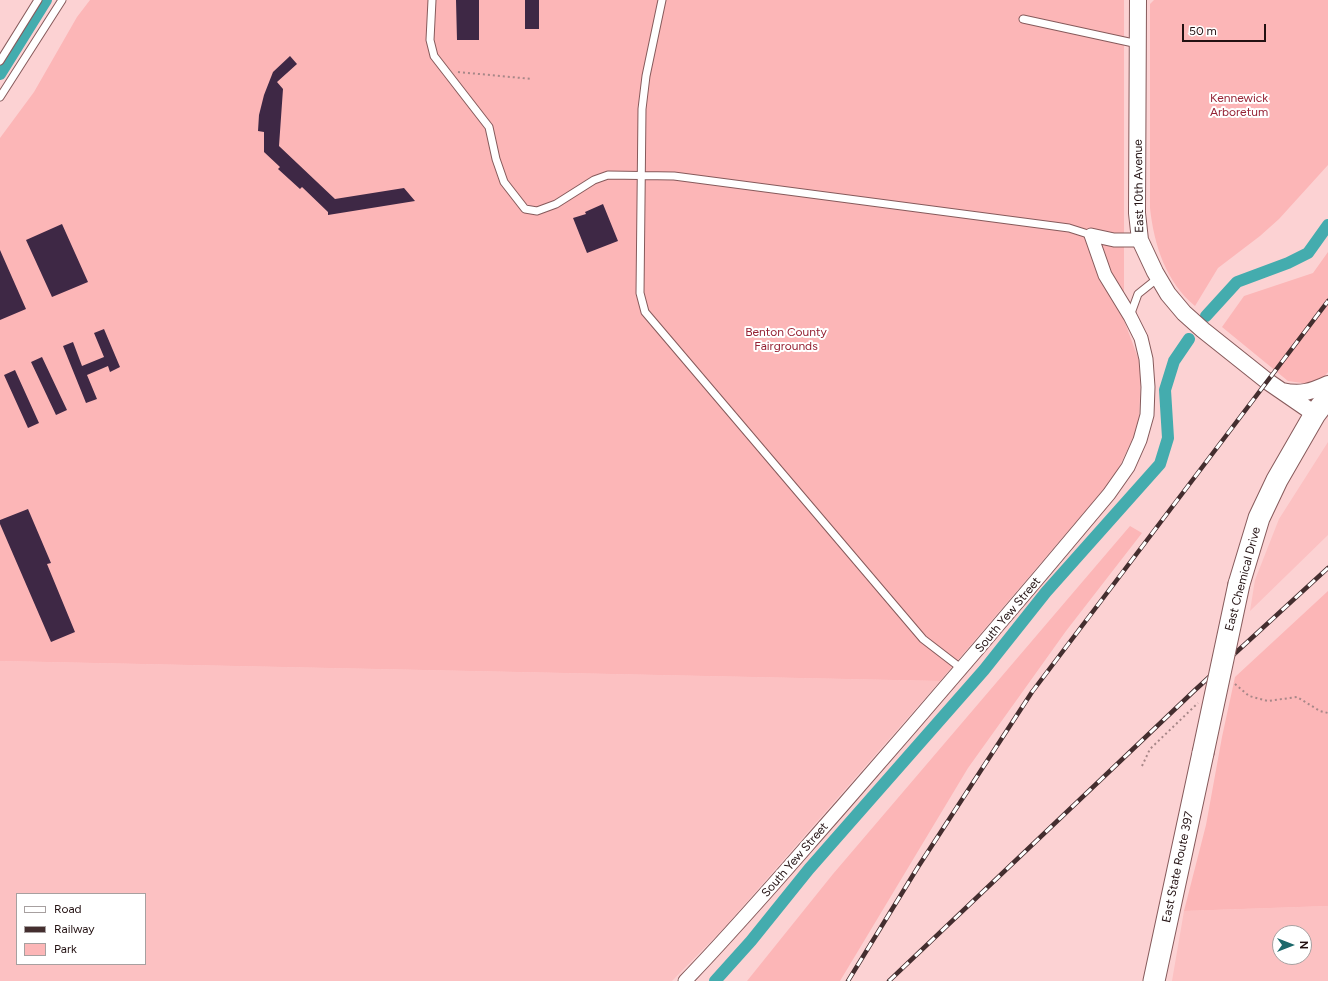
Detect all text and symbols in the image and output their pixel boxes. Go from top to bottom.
scale bar [1184,16,1268,42]
text: 50 m [1189,24,1217,38]
park label: Kennewick Arboretum [1210,91,1268,119]
street label: East 10th Avenue [1131,139,1147,233]
park label: Benton County Fairgrounds [745,325,827,353]
street label: East Chemical Drive [1222,525,1264,633]
street label: South Yew Street [972,574,1044,656]
street label: East State Route 397 [1159,810,1197,924]
street label: South Yew Street [759,820,831,900]
legend [16,893,146,965]
text: Road [54,902,82,916]
text: Railway [54,922,95,936]
north arrow [1272,925,1312,965]
text: N [1297,941,1310,949]
text: Park [54,942,77,956]

